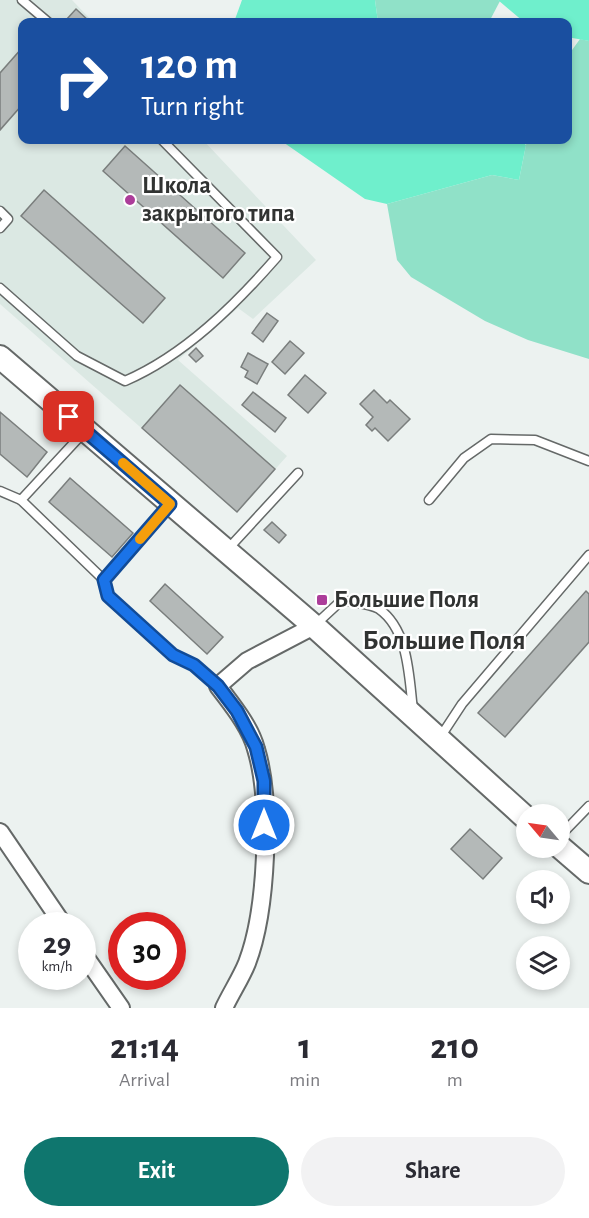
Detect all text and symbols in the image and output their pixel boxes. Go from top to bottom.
icon: right [42,42,120,120]
text: 120 m [141,44,238,86]
text: Turn right [141,93,244,120]
place label: Школа закрытого типа [142,174,295,226]
marker: Школа закрытого типа [123,193,137,207]
pin [43,391,94,442]
icon: arrive [52,400,85,433]
place label: Большие Поля [334,588,479,612]
marker: Большие Поля [315,593,329,607]
district label: Большие Поля [362,627,526,654]
position arrow [232,793,296,857]
north arrow [516,804,570,858]
map controls [516,804,570,990]
button: sound [516,870,570,924]
speed limit sign: 30 [108,912,186,990]
text: 29 [43,929,71,959]
button: layers [516,936,570,990]
text: km/h [42,959,72,974]
text: 21:14 [110,1029,179,1065]
text: 1 [298,1029,311,1065]
text: 210 [430,1029,479,1065]
text: Arrival [119,1070,170,1090]
text: min [289,1070,320,1090]
text: m [447,1070,463,1090]
button: Exit [24,1137,289,1206]
button: Share [301,1137,565,1206]

